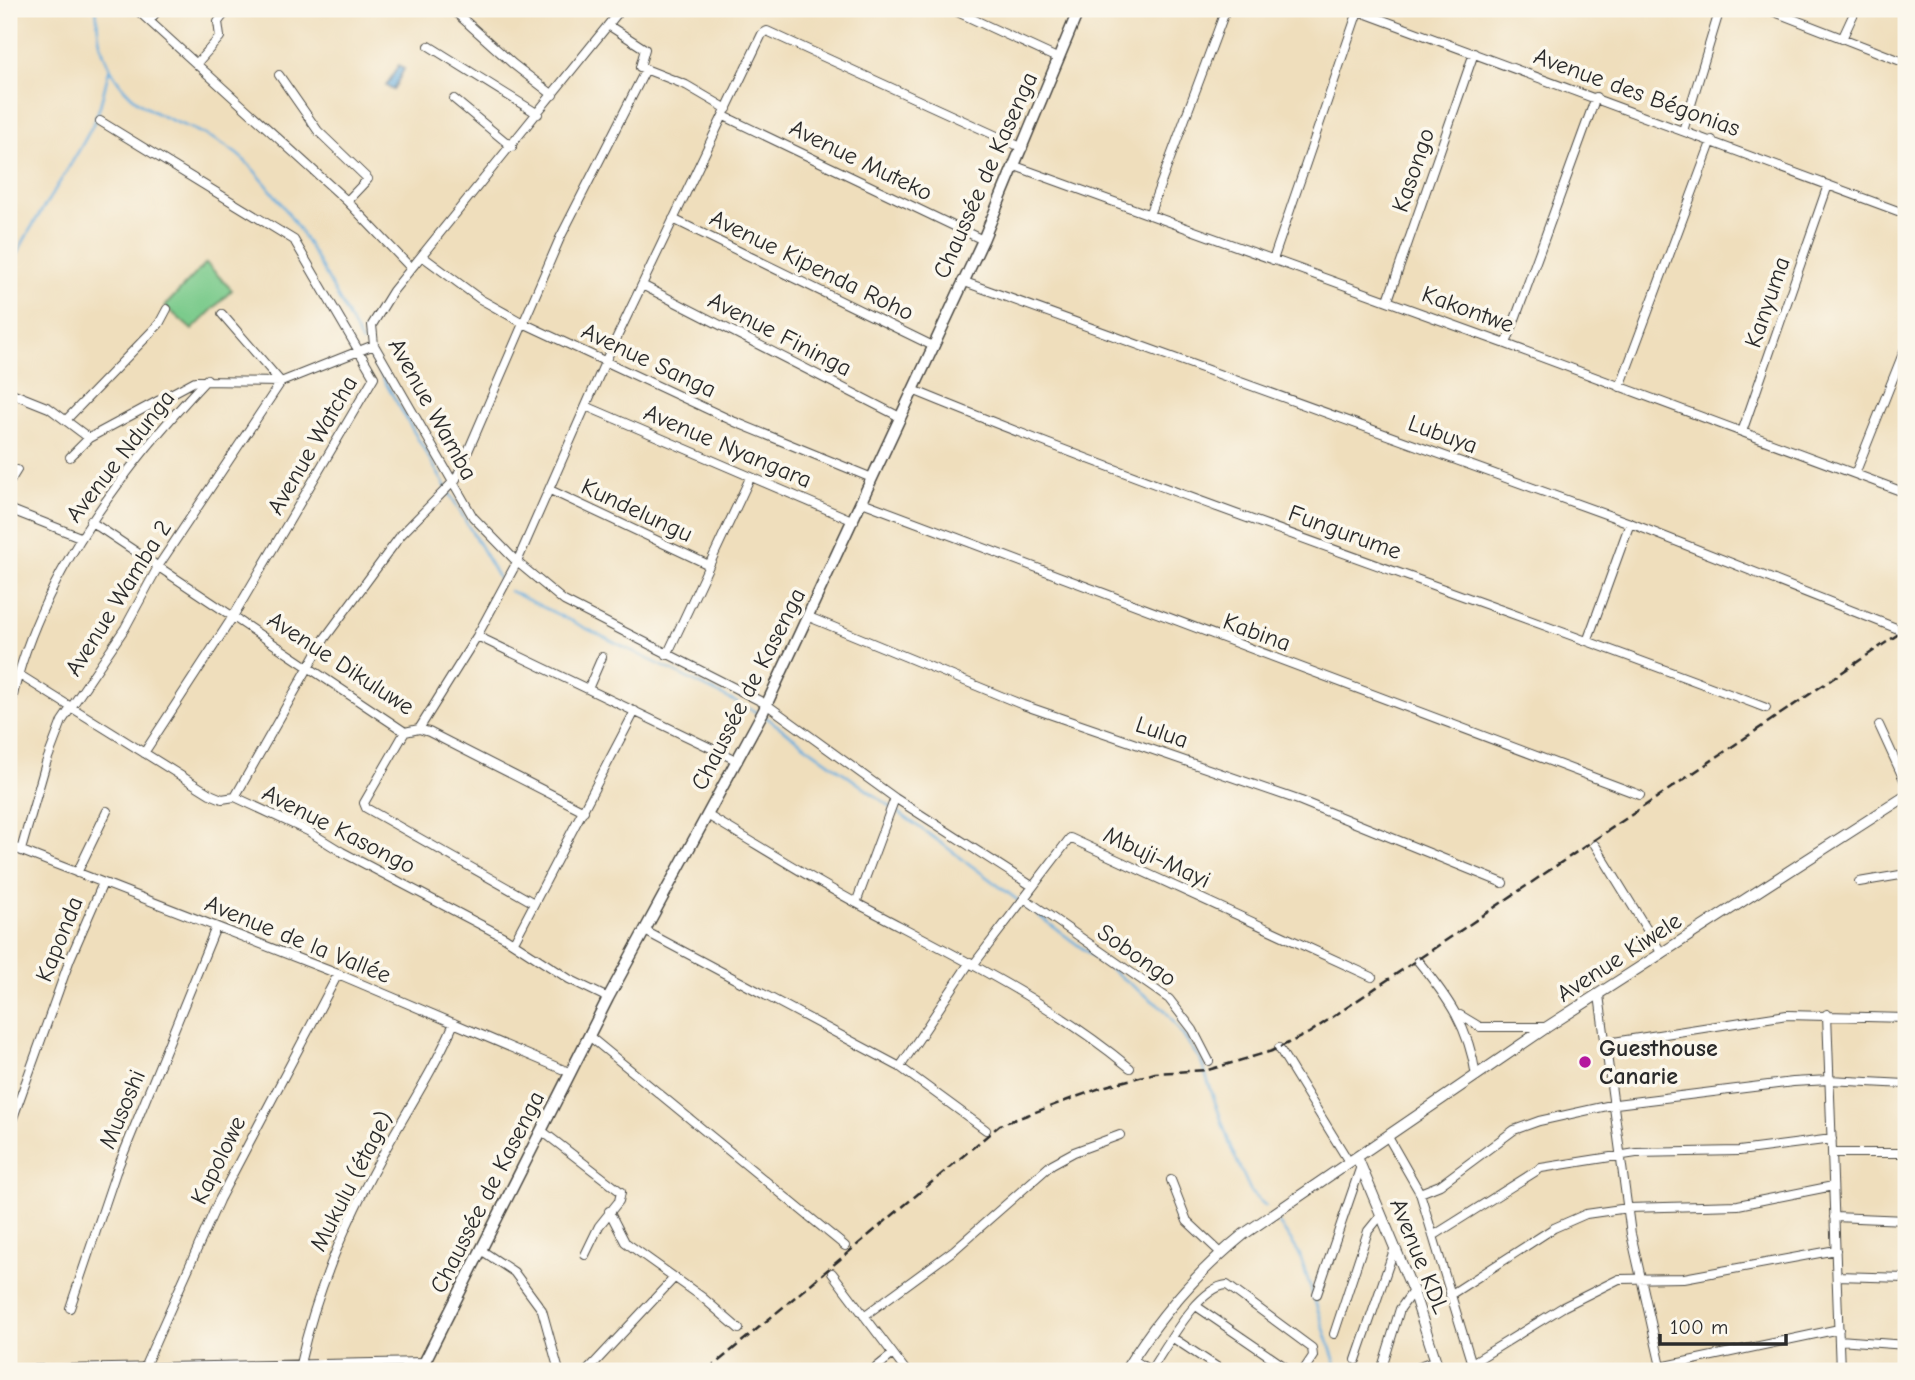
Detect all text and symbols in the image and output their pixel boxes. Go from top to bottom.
street label: Avenue des Bégonias [1530,42,1744,142]
street label: Chaussée de Kasenga [927,67,1043,283]
street label: Avenue Muteko [785,113,937,207]
street label: Kasongo [1386,124,1440,216]
street label: Avenue Kipenda Roho [705,203,919,327]
street label: Kanyuma [1738,253,1796,351]
street label: Kakontwe [1418,279,1518,339]
street label: Avenue Fininga [703,286,857,382]
street label: Avenue Sanga [577,317,721,403]
street label: Avenue Wamba [383,333,483,485]
street label: Avenue Watcha [261,371,363,519]
street label: Avenue Ndunga [60,384,180,528]
street label: Avenue Nyangara [640,398,816,494]
street label: Lubuya [1404,409,1482,459]
street label: Kundelungu [577,472,697,548]
street label: Fungurume [1285,499,1405,565]
street label: Avenue Wamba 2 [59,515,177,681]
street label: Chaussée de Kasenga [685,583,811,795]
street label: Avenue Dikuluwe [263,605,419,721]
street label: Kabina [1219,607,1295,657]
street label: Lulua [1132,710,1192,754]
street label: Avenue Kasongo [258,778,420,880]
street label: Mbuji-Mayi [1099,820,1215,894]
street label: Avenue de la Vallée [201,889,395,989]
street label: Kaponda [29,892,89,986]
street label: Avenue Kiwele [1551,906,1687,1008]
street label: Sobongo [1092,918,1182,992]
place label: Guesthouse Canarie [1599,1034,1718,1090]
marker: Guesthouse Canarie [1577,1054,1593,1070]
street label: Musoshi [93,1065,151,1153]
street label: Chaussée de Kasenga [424,1086,550,1298]
street label: Mukulu (étage) [304,1106,398,1256]
street label: Kapolowe [185,1111,251,1209]
street label: Avenue KDL [1384,1194,1456,1318]
scale bar [1660,1303,1786,1347]
text: 100 m [1670,1315,1728,1339]

